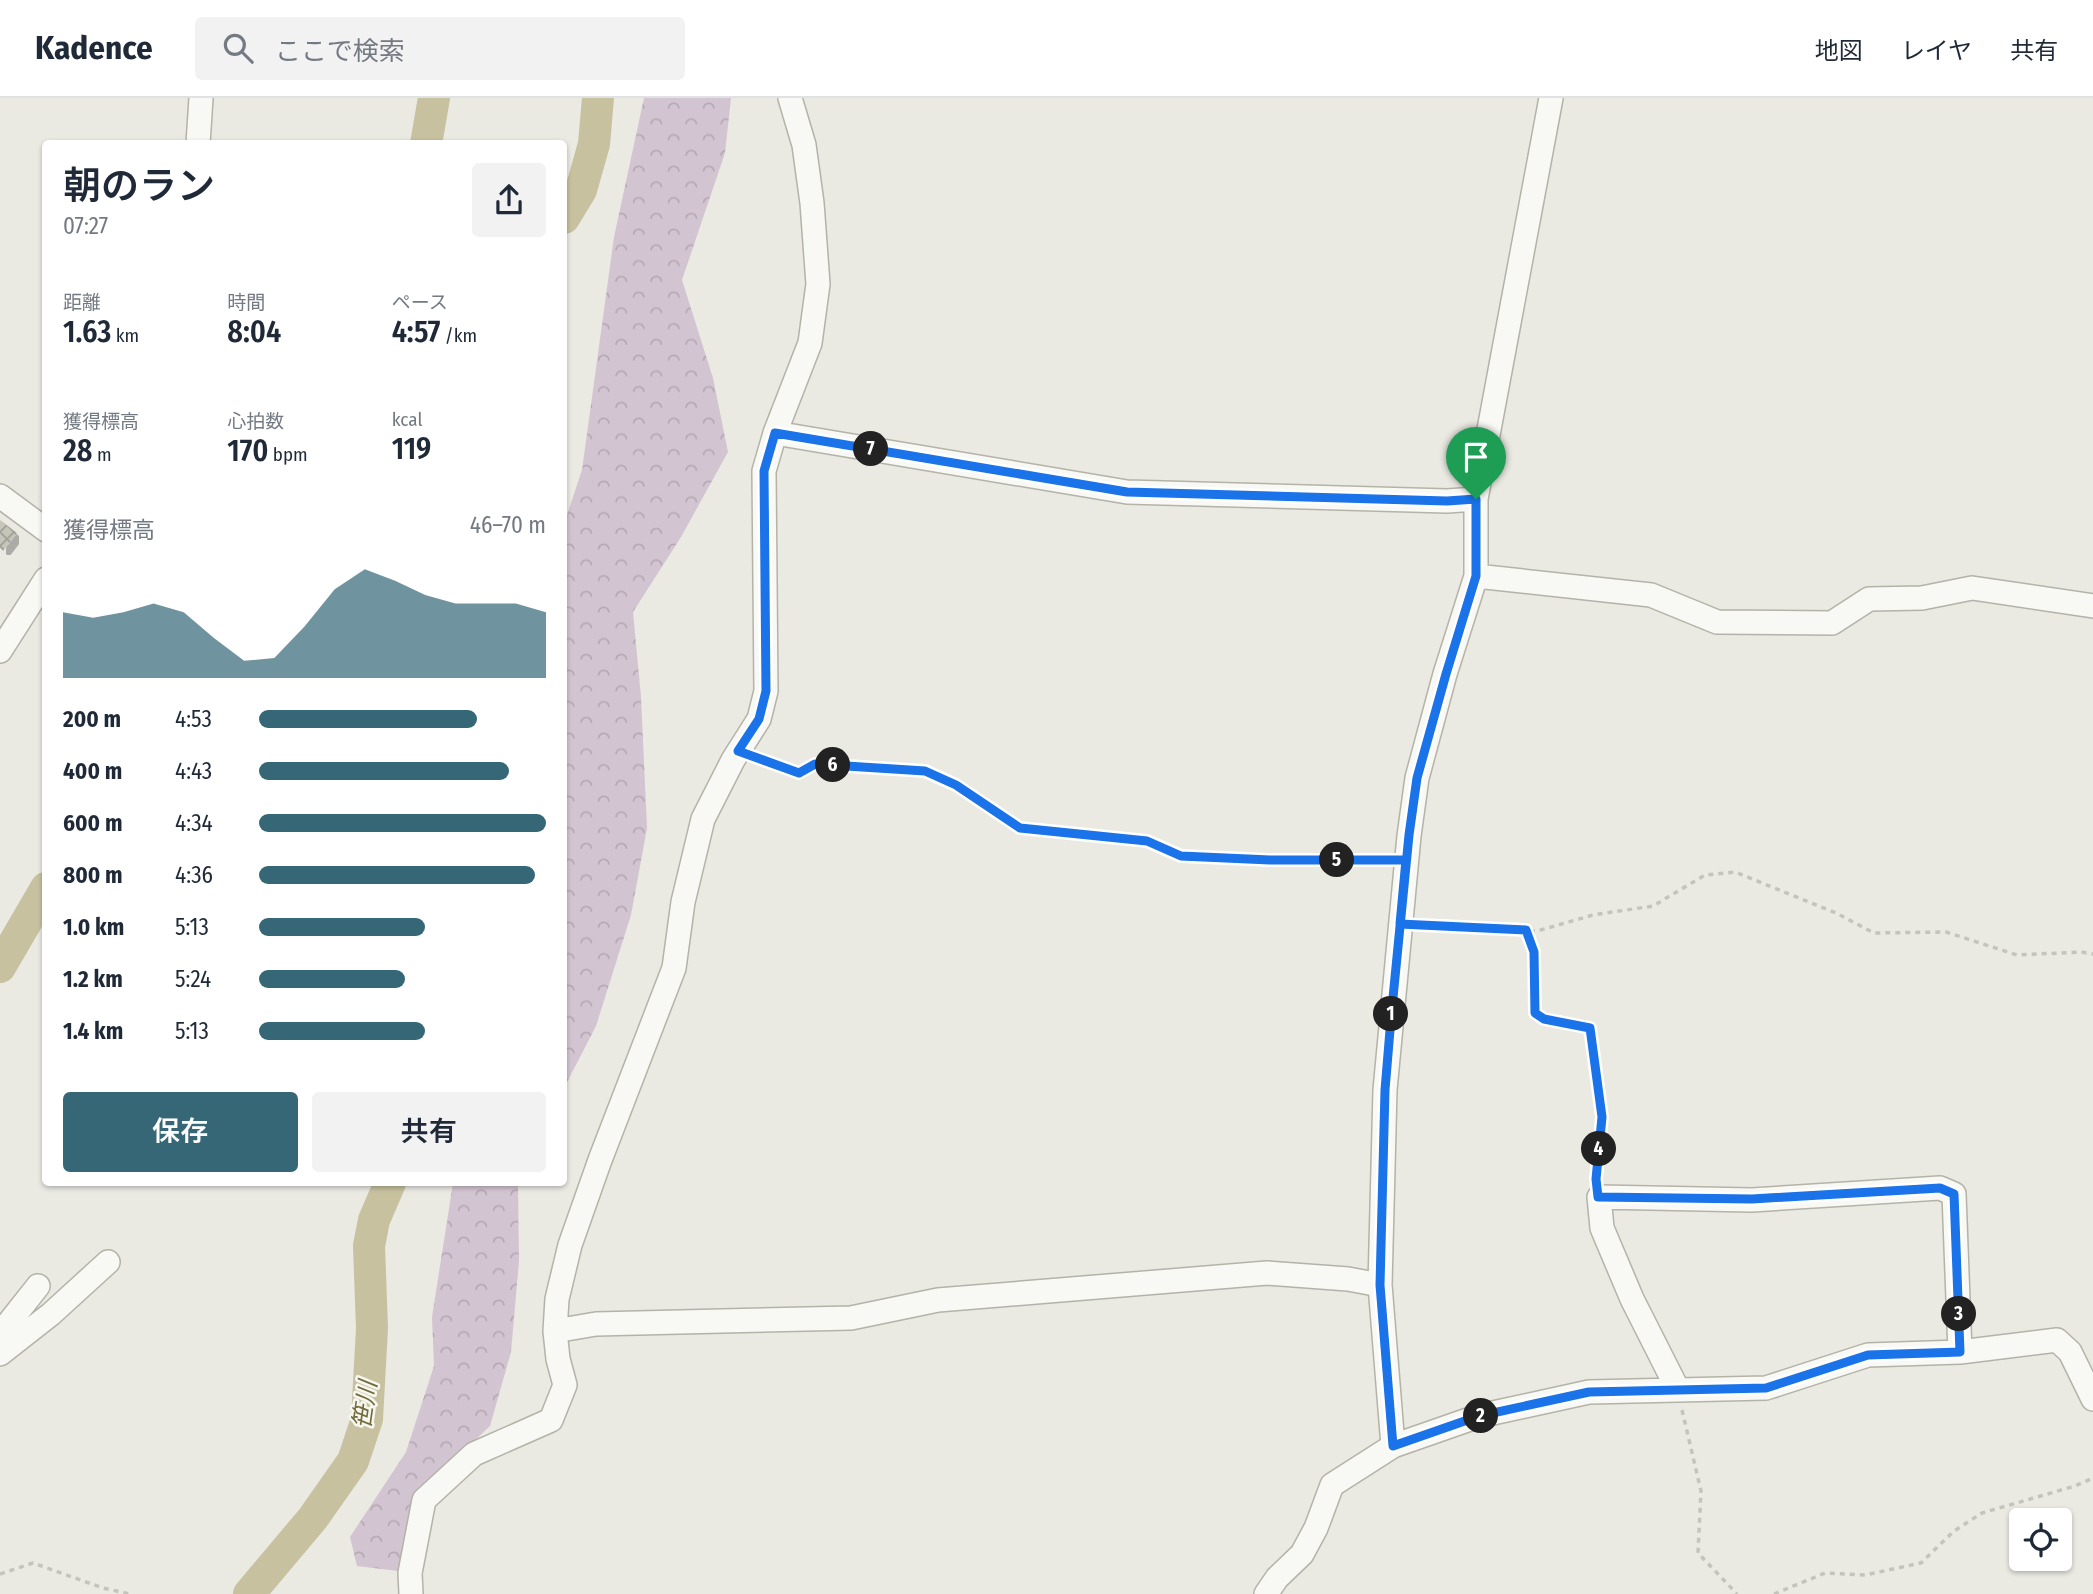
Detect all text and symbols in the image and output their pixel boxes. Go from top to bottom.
search box [195,17,685,80]
text: Kadence [35,28,153,68]
icon: search [219,29,257,67]
text: ここで検索 [275,36,405,67]
text: 地図 [1815,37,1863,65]
text: レイヤ [1901,37,1972,65]
text: 共有 [2010,37,2058,65]
text: 朝のラン [63,163,215,209]
button: share [472,163,546,237]
text: 07:27 [63,212,108,240]
text: 距離 [63,291,101,314]
text: 時間 [227,291,265,314]
text: ペース [392,291,448,314]
text: 1.63 [63,314,111,350]
text: 8:04 [227,314,281,350]
text: 4:57 [392,314,440,350]
text: km [111,324,139,347]
text: /km [440,324,477,347]
text: kcal [392,408,422,431]
text: 獲得標高 [63,410,139,433]
text: 心拍数 [227,410,284,433]
pin [1446,427,1506,499]
text: 119 [392,431,431,467]
pin: 7 [854,432,888,466]
text: 28 [63,433,92,469]
text: 170 [227,433,268,469]
text: 7 [866,437,875,460]
icon: arrive [1457,438,1495,476]
text: m [92,443,112,466]
text: bpm [268,443,308,466]
text: 46–70 m [470,511,546,539]
text: 獲得標高 [63,516,155,544]
text: 200 m [63,705,121,733]
text: 4:53 [175,705,212,733]
pin: 6 [816,748,850,782]
text: 6 [828,753,837,776]
text: 400 m [63,757,122,785]
text: 4:43 [175,757,212,785]
text: 600 m [63,809,122,837]
text: 4:34 [175,809,213,837]
pin: 5 [1320,842,1354,878]
text: 5 [1332,848,1341,871]
text: 800 m [63,861,123,889]
text: 4:36 [175,861,213,889]
text: 1.0 km [63,913,124,941]
text: 5:13 [175,913,209,941]
text: 1.2 km [63,965,123,993]
text: 5:24 [175,965,211,993]
pin: 1 [1374,996,1408,1032]
text: 1 [1386,1002,1395,1025]
text: 1.4 km [63,1017,123,1045]
text: 5:13 [175,1017,209,1045]
button: 保存 [63,1092,298,1172]
button: 共有 [312,1092,546,1172]
pin: 4 [1582,1132,1616,1166]
text: 4 [1594,1137,1603,1160]
pin: 3 [1941,1296,1976,1332]
text: 3 [1954,1302,1963,1325]
water label: 笹川 [348,1376,383,1431]
pin: 2 [1464,1398,1498,1434]
text: 2 [1476,1404,1485,1427]
map controls [2009,1508,2072,1571]
button: locate [2009,1508,2072,1571]

